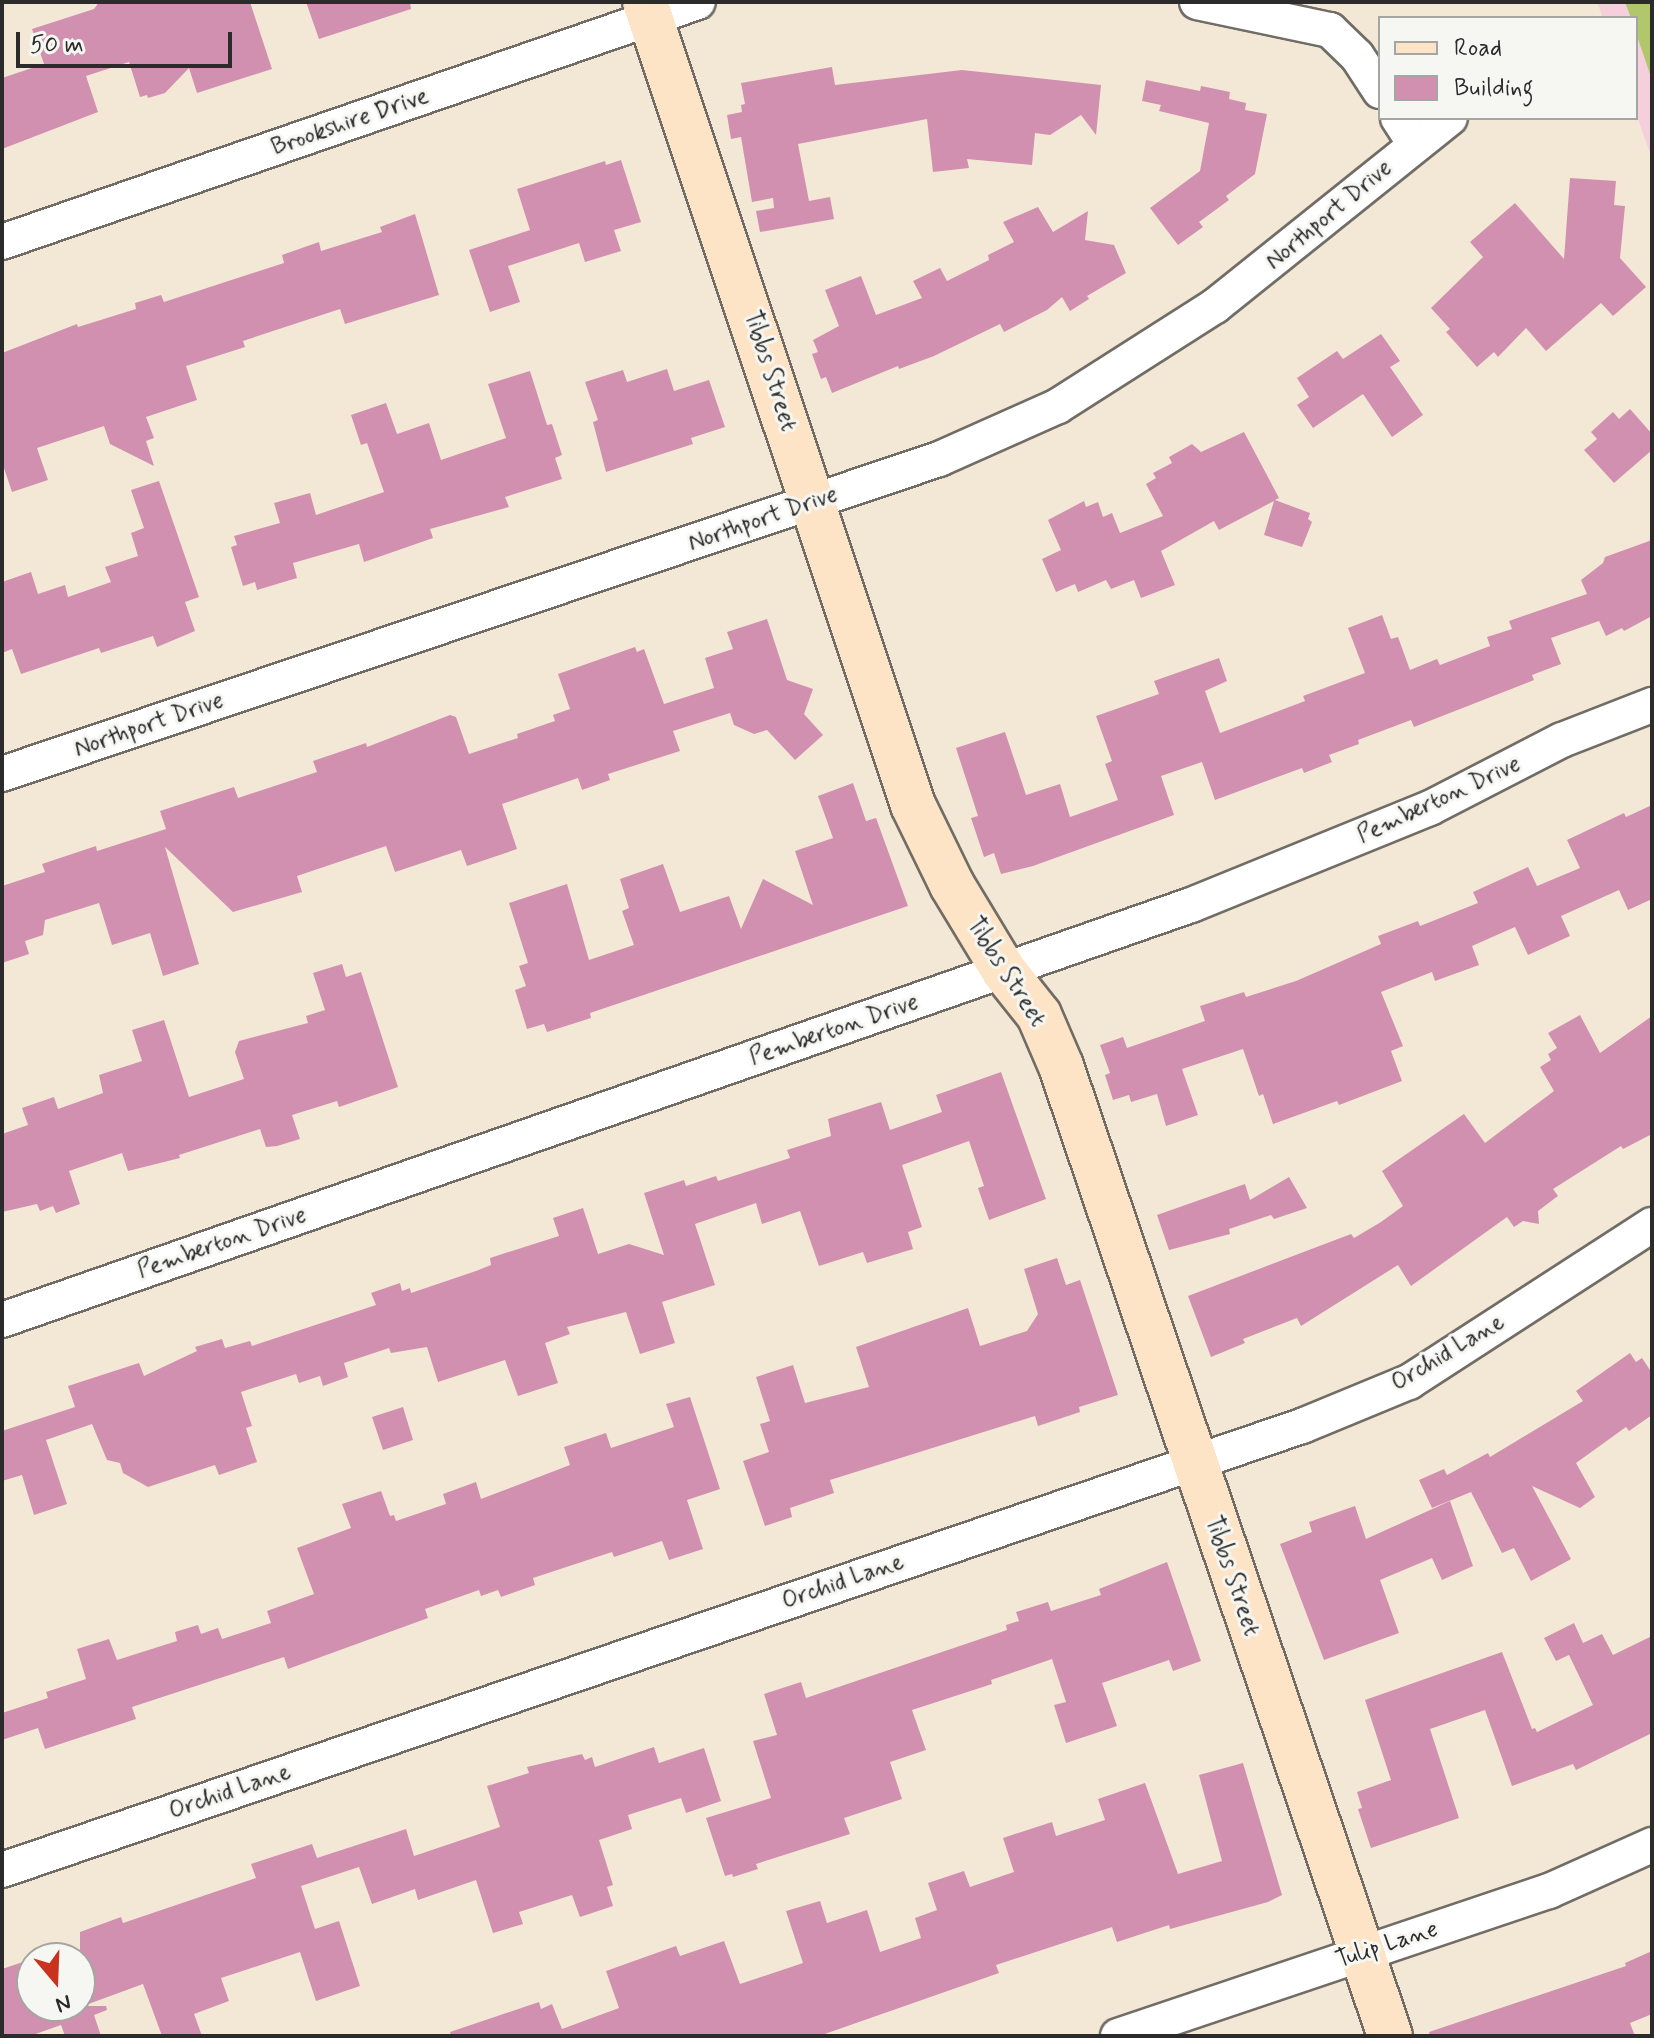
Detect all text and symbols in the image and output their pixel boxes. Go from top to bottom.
scale bar [20,16,236,66]
legend [1378,16,1638,120]
text: 50 m [30,30,84,61]
text: Road [1454,33,1502,64]
text: Building [1454,73,1534,104]
street label: Brookshire Drive [269,82,431,162]
street label: Northport Drive [1260,154,1398,276]
street label: Tibbs Street [736,305,804,437]
street label: Northport Drive [685,480,841,558]
street label: Northport Drive [71,686,227,764]
street label: Pemberton Drive [1353,750,1525,850]
street label: Tibbs Street [959,910,1053,1034]
street label: Pemberton Drive [746,988,922,1072]
street label: Pemberton Drive [134,1201,310,1285]
street label: Orchid Lane [1387,1309,1509,1397]
street label: Tibbs Street [1197,1510,1267,1642]
street label: Orchid Lane [780,1548,906,1616]
street label: Orchid Lane [167,1758,293,1826]
street label: Tulip Lane [1334,1915,1440,1975]
north arrow [16,1942,96,2022]
text: N [52,1987,75,2018]

